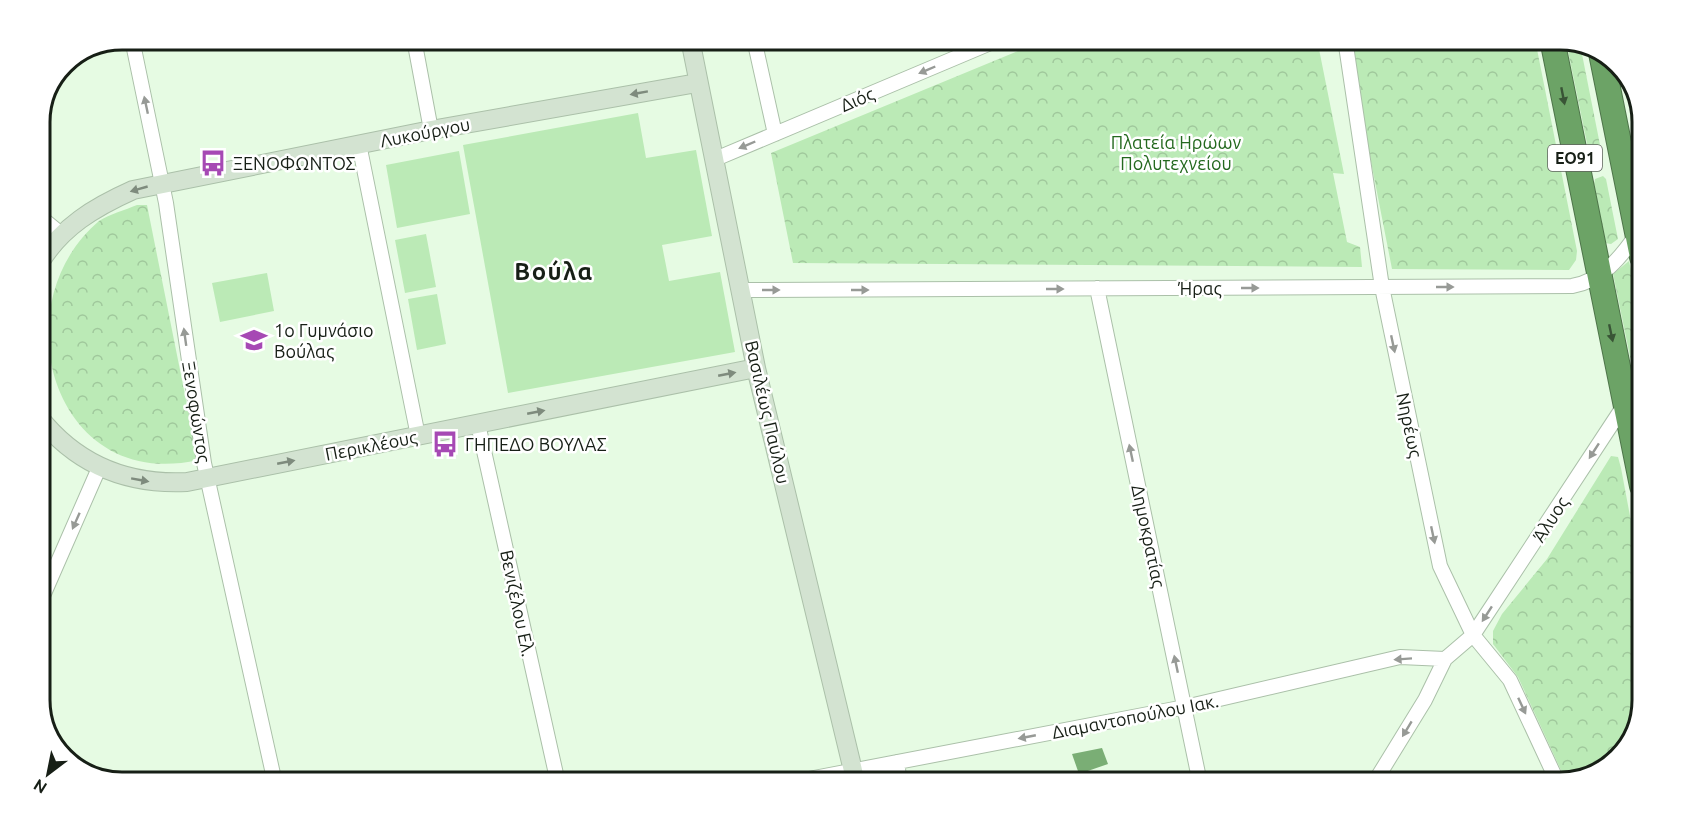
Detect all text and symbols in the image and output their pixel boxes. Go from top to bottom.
one-way arrow [918,66,936,75]
street label: Διός [837,83,877,116]
one-way arrow [1559,87,1568,106]
one-way arrow [630,89,649,98]
one-way arrow [141,95,150,114]
street label: Λυκούργου [378,113,472,151]
park label: Πλατεία Ηρώων Πολυτεχνείου [1111,132,1242,173]
one-way arrow [739,141,756,150]
road number: ΕΟ91 [1548,145,1602,171]
bus stop icon: ΞΕΝΟΦΩΝΤΟΣ [198,148,228,178]
place label: ΞΕΝΟΦΩΝΤΟΣ [233,153,356,173]
one-way arrow [129,185,147,194]
district label: Βούλα [514,258,594,285]
street label: Ήρας [1177,278,1222,299]
one-way arrow [1435,282,1454,292]
one-way arrow [1240,283,1259,293]
one-way arrow [1045,284,1064,294]
one-way arrow [762,285,781,295]
one-way arrow [850,285,869,295]
place label: 1ο Γυμνάσιο Βούλας [274,320,374,362]
one-way arrow [1607,324,1616,343]
school or university icon: 1ο Γυμνάσιο Βούλας [239,325,269,355]
one-way arrow [181,327,190,346]
one-way arrow [1389,335,1399,353]
street label: Βασιλέως Παύλου [741,338,794,486]
street label: Ξενοφώντος [178,360,215,464]
one-way arrow [718,369,737,378]
street label: Νηρέως [1392,391,1427,460]
one-way arrow [526,407,545,416]
street label: Περικλέους [323,426,419,465]
bus stop icon: ΓΗΠΕΔΟ ΒΟΥΛΑΣ [430,429,460,459]
place label: ΓΗΠΕΔΟ ΒΟΥΛΑΣ [465,434,607,454]
one-way arrow [1126,443,1136,462]
one-way arrow [1589,443,1600,459]
one-way arrow [276,457,295,466]
one-way arrow [130,475,149,484]
street label: Δημοκρατίας [1127,483,1170,590]
street label: Άλυος [1528,493,1573,546]
one-way arrow [71,513,81,531]
one-way arrow [1429,526,1438,545]
street label: Βενιζέλου Ελ. [496,548,539,658]
one-way arrow [1482,606,1493,622]
one-way arrow [1171,654,1180,673]
one-way arrow [1393,654,1412,663]
street label: Διαμαντοπούλου Ιακ. [1050,690,1220,742]
one-way arrow [1517,698,1526,715]
one-way arrow [1402,721,1413,737]
one-way arrow [1017,733,1036,742]
north arrow [18,744,78,804]
text: N [30,776,50,798]

